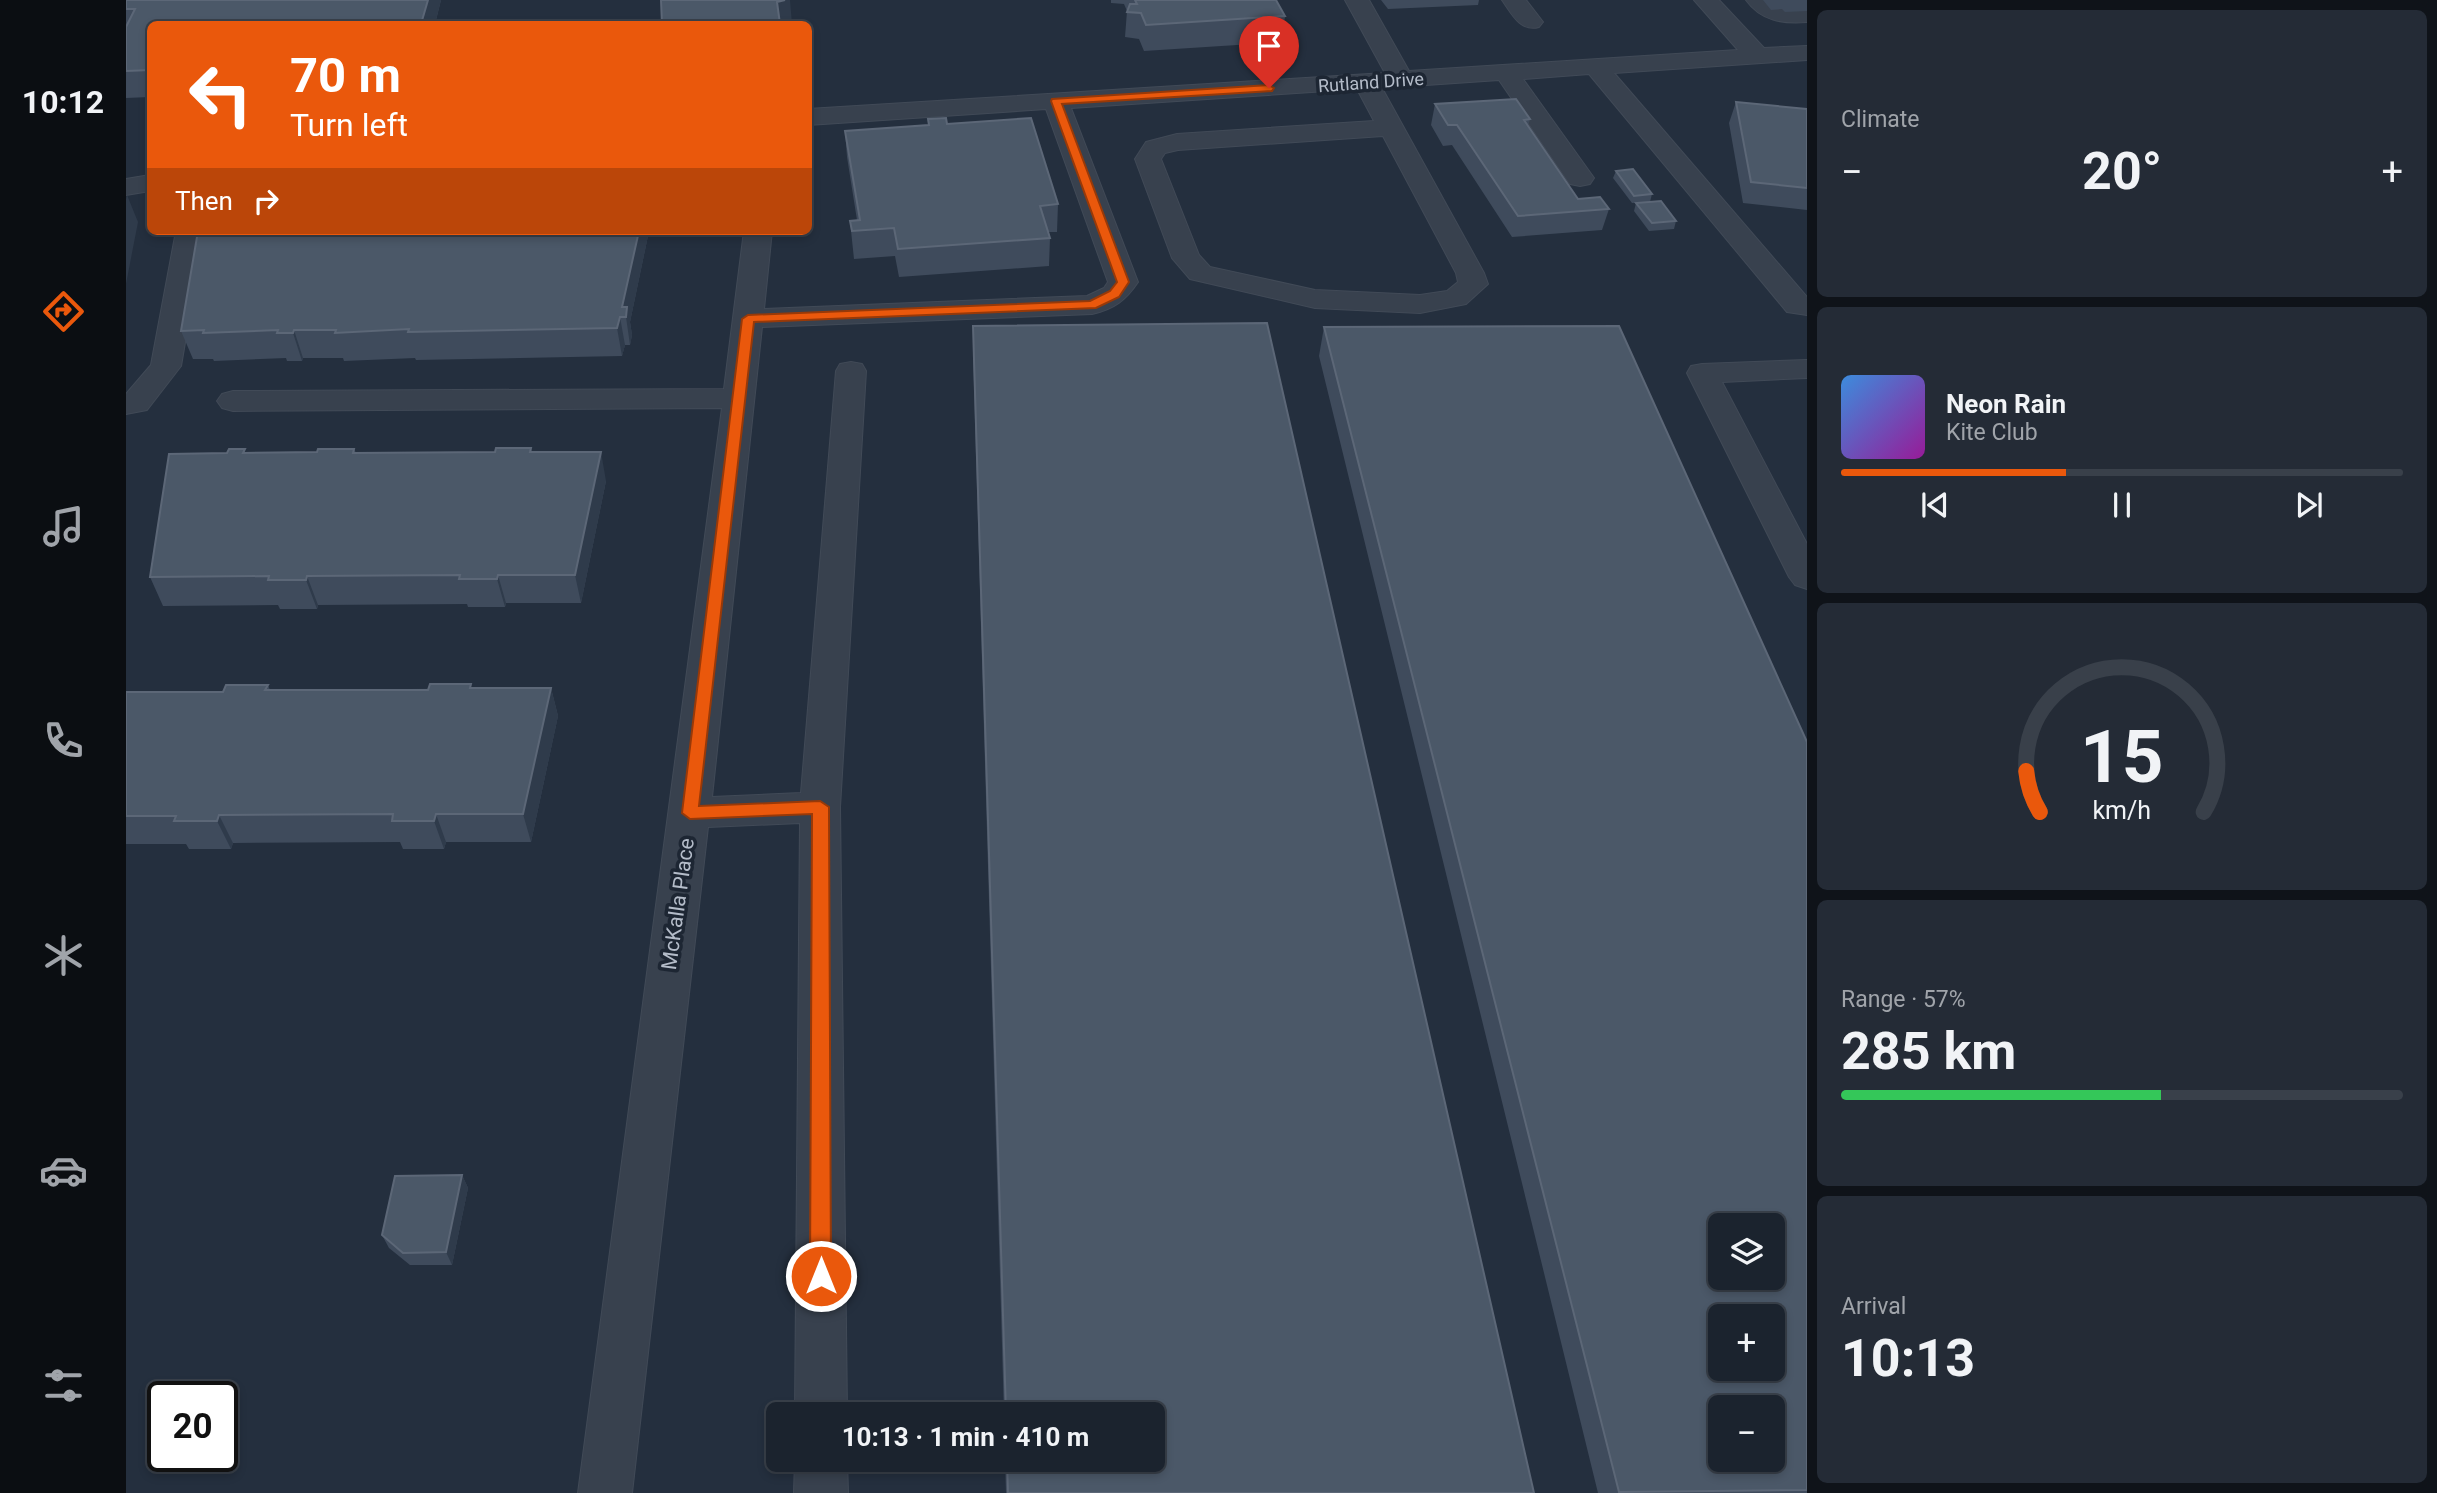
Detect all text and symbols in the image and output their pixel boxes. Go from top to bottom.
pin [1239,16,1299,88]
icon: arrive [1250,27,1288,65]
text: 70 m [290,47,401,104]
icon: left [175,49,266,140]
street label: Rutland Drive [1317,68,1425,96]
text: 10:12 [22,83,104,121]
text: Turn left [290,106,408,144]
text: Climate [1841,106,1920,133]
text: 20° [2082,141,2162,202]
text: − [1841,150,1863,194]
text: + [2381,150,2403,194]
icon: right [247,182,285,220]
text: Then [175,186,233,216]
icon: directions [39,287,88,336]
text: Neon Rain [1946,389,2066,419]
text: Kite Club [1946,419,2038,446]
icon: previous [1916,486,1954,524]
icon: pause [2103,486,2141,524]
icon: next [2290,486,2328,524]
icon: music [39,502,88,551]
text: 15 [2080,715,2164,801]
icon: phone [39,716,88,765]
text: km/h [2093,796,2151,825]
street label: McKalla Place [657,837,699,971]
icon: climate [39,931,88,980]
text: Range · 57% [1841,986,1966,1013]
text: 285 km [1841,1021,2016,1082]
icon: car [39,1146,88,1195]
map controls [1708,1213,1785,1472]
button: layers [1708,1213,1785,1290]
position arrow [784,1239,858,1313]
text: Arrival [1841,1293,1906,1320]
button: + [1708,1304,1785,1381]
text: 10:13 [1841,1328,1975,1389]
icon: filters [39,1361,88,1410]
speed limit sign: 20 [147,1381,238,1472]
button: − [1708,1395,1785,1472]
text: 10:13 · 1 min · 410 m [842,1422,1089,1452]

